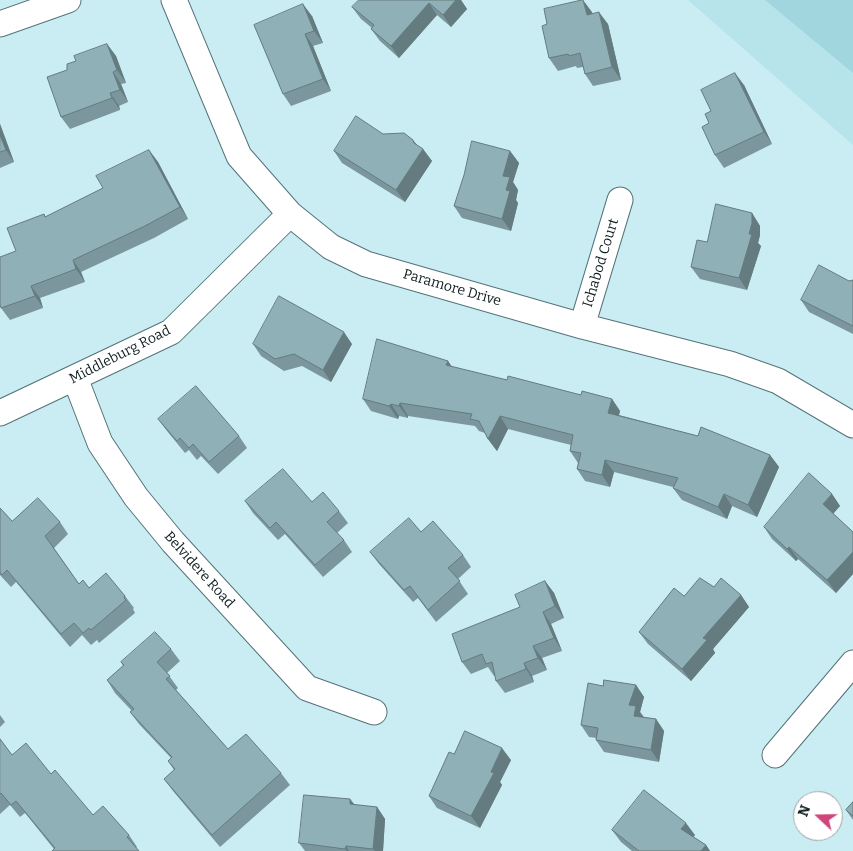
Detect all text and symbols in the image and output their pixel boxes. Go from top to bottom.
street label: Ichabod Court [580,217,622,309]
street label: Paramore Drive [401,266,503,310]
street label: Middleburg Road [67,322,173,388]
street label: Belvidere Road [160,528,238,612]
north arrow [793,791,843,841]
text: N [795,803,814,819]

